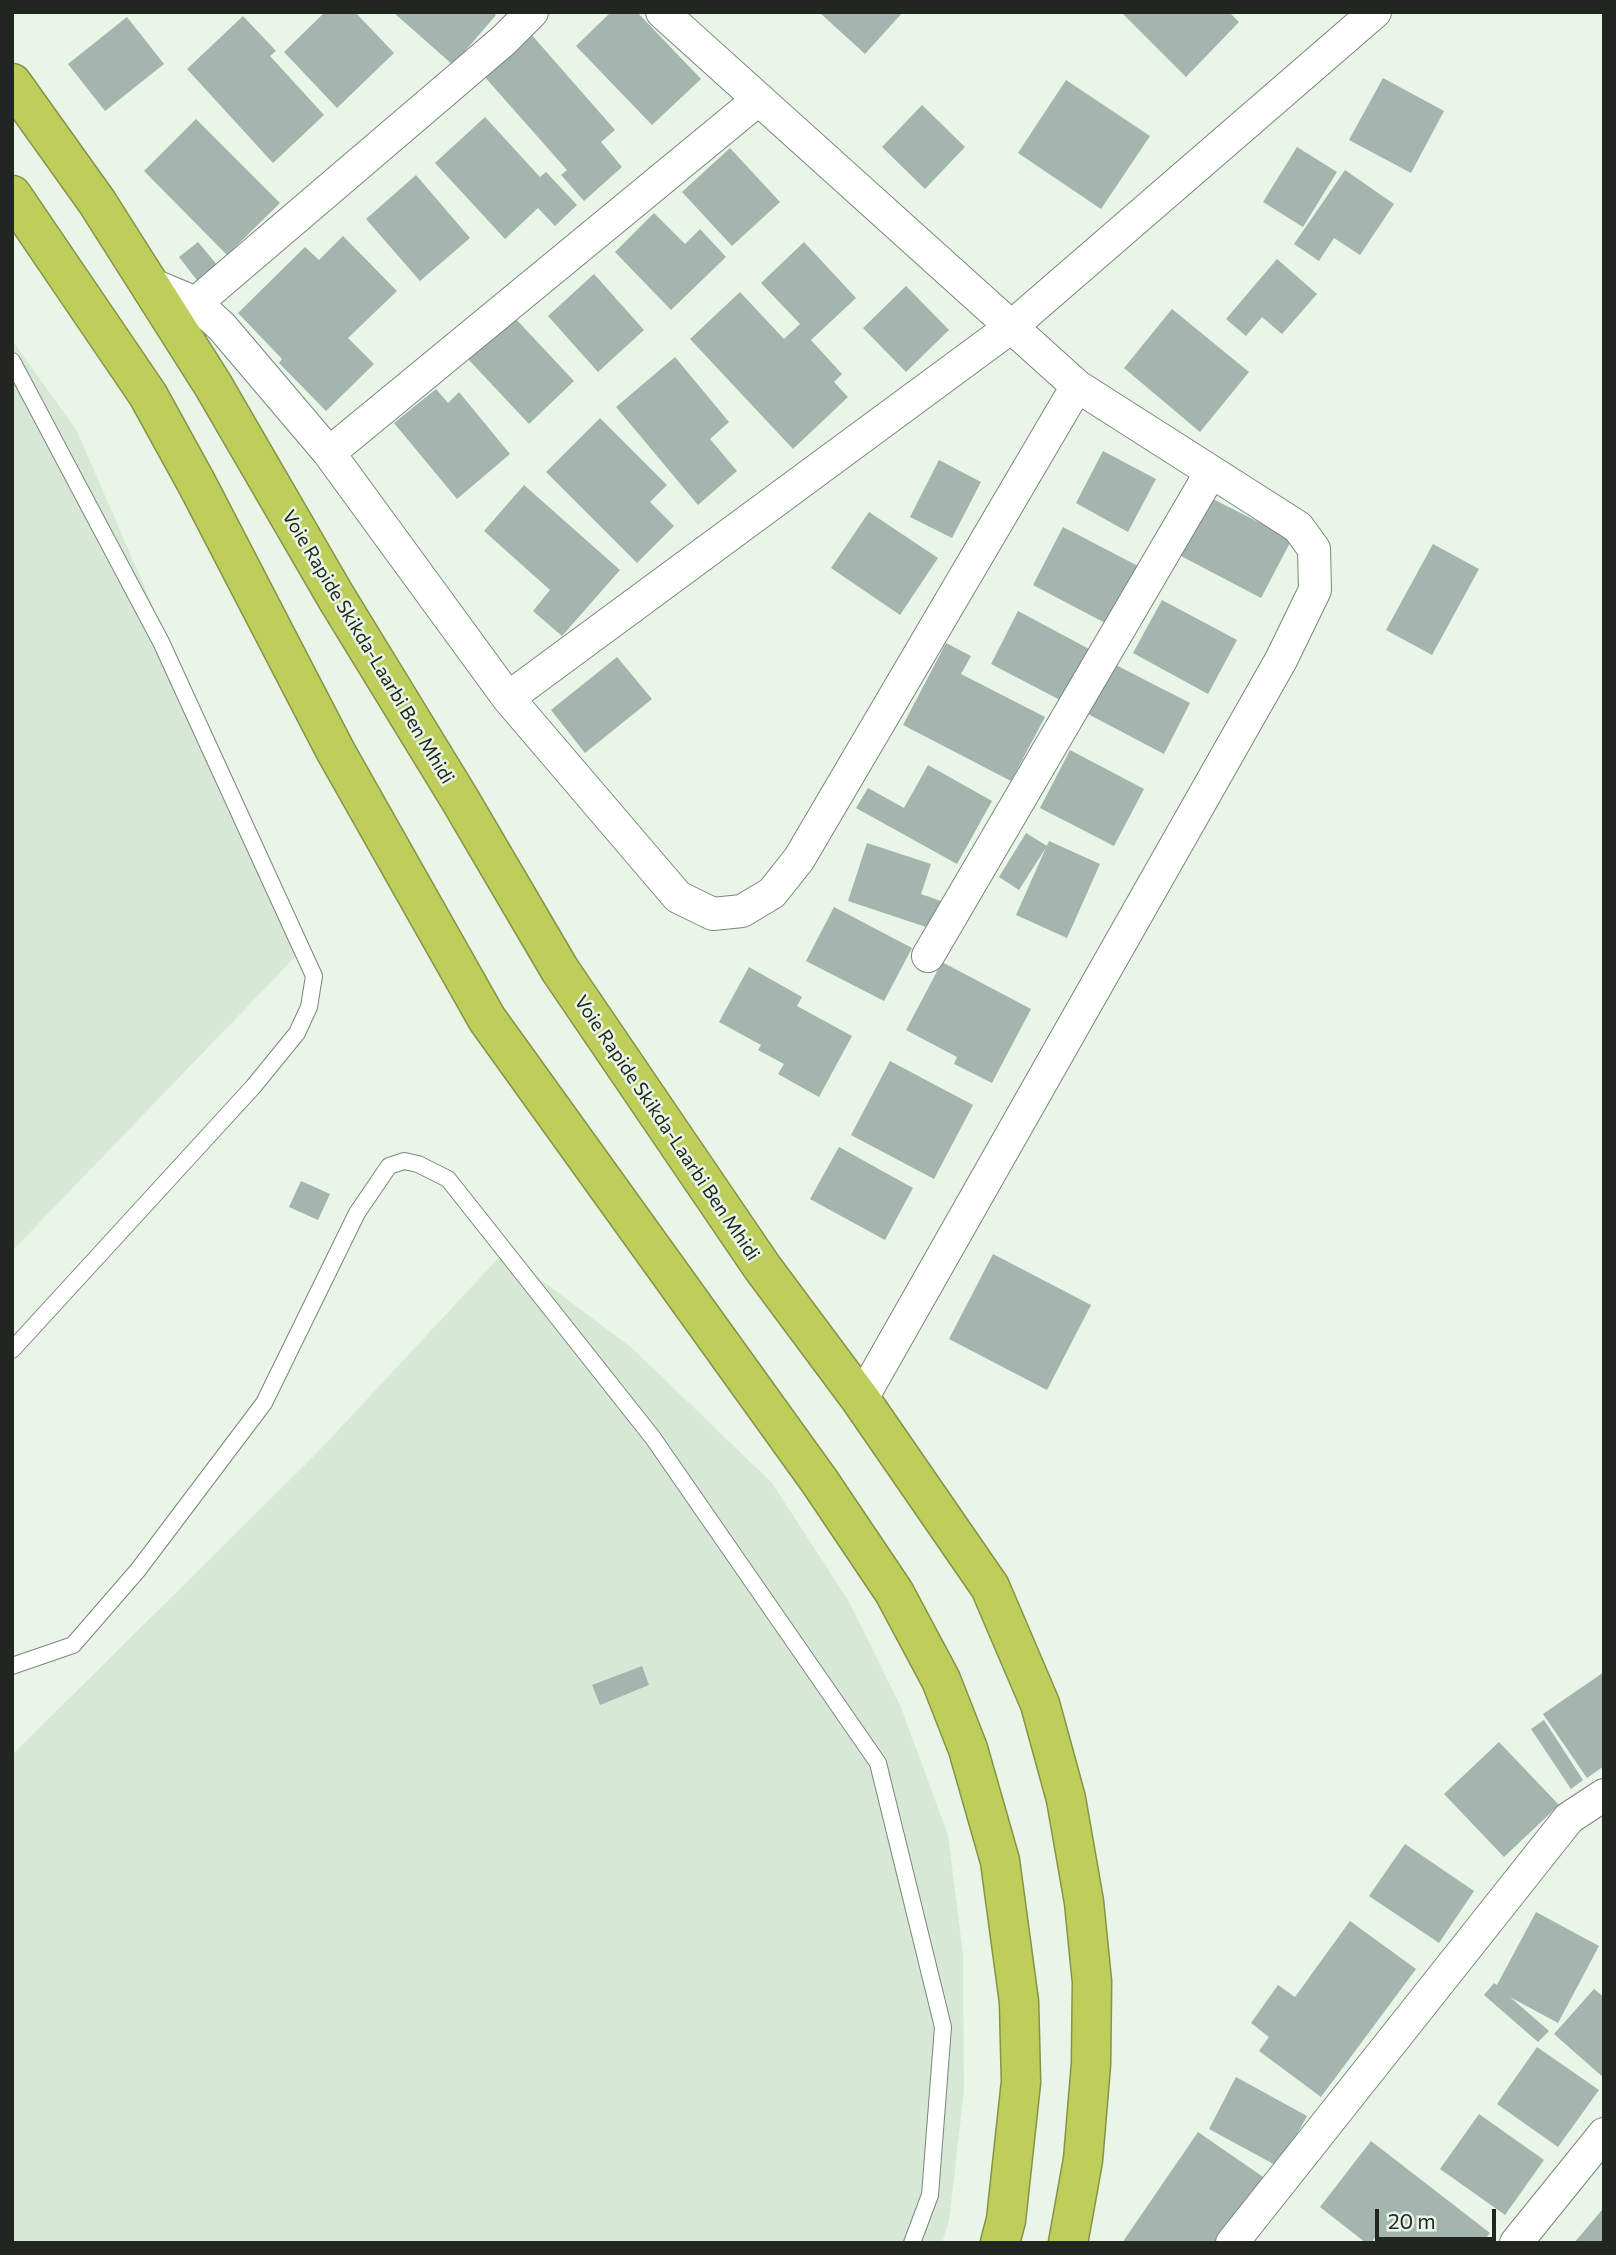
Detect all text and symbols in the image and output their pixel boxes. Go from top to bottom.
street label: Voie Rapide Skikda-Laarbi Ben Mhidi [277,506,459,788]
street label: Voie Rapide Skikda-Laarbi Ben Mhidi [570,991,764,1265]
scale bar [1378,2196,1499,2240]
text: 20 m [1388,2208,1436,2233]

